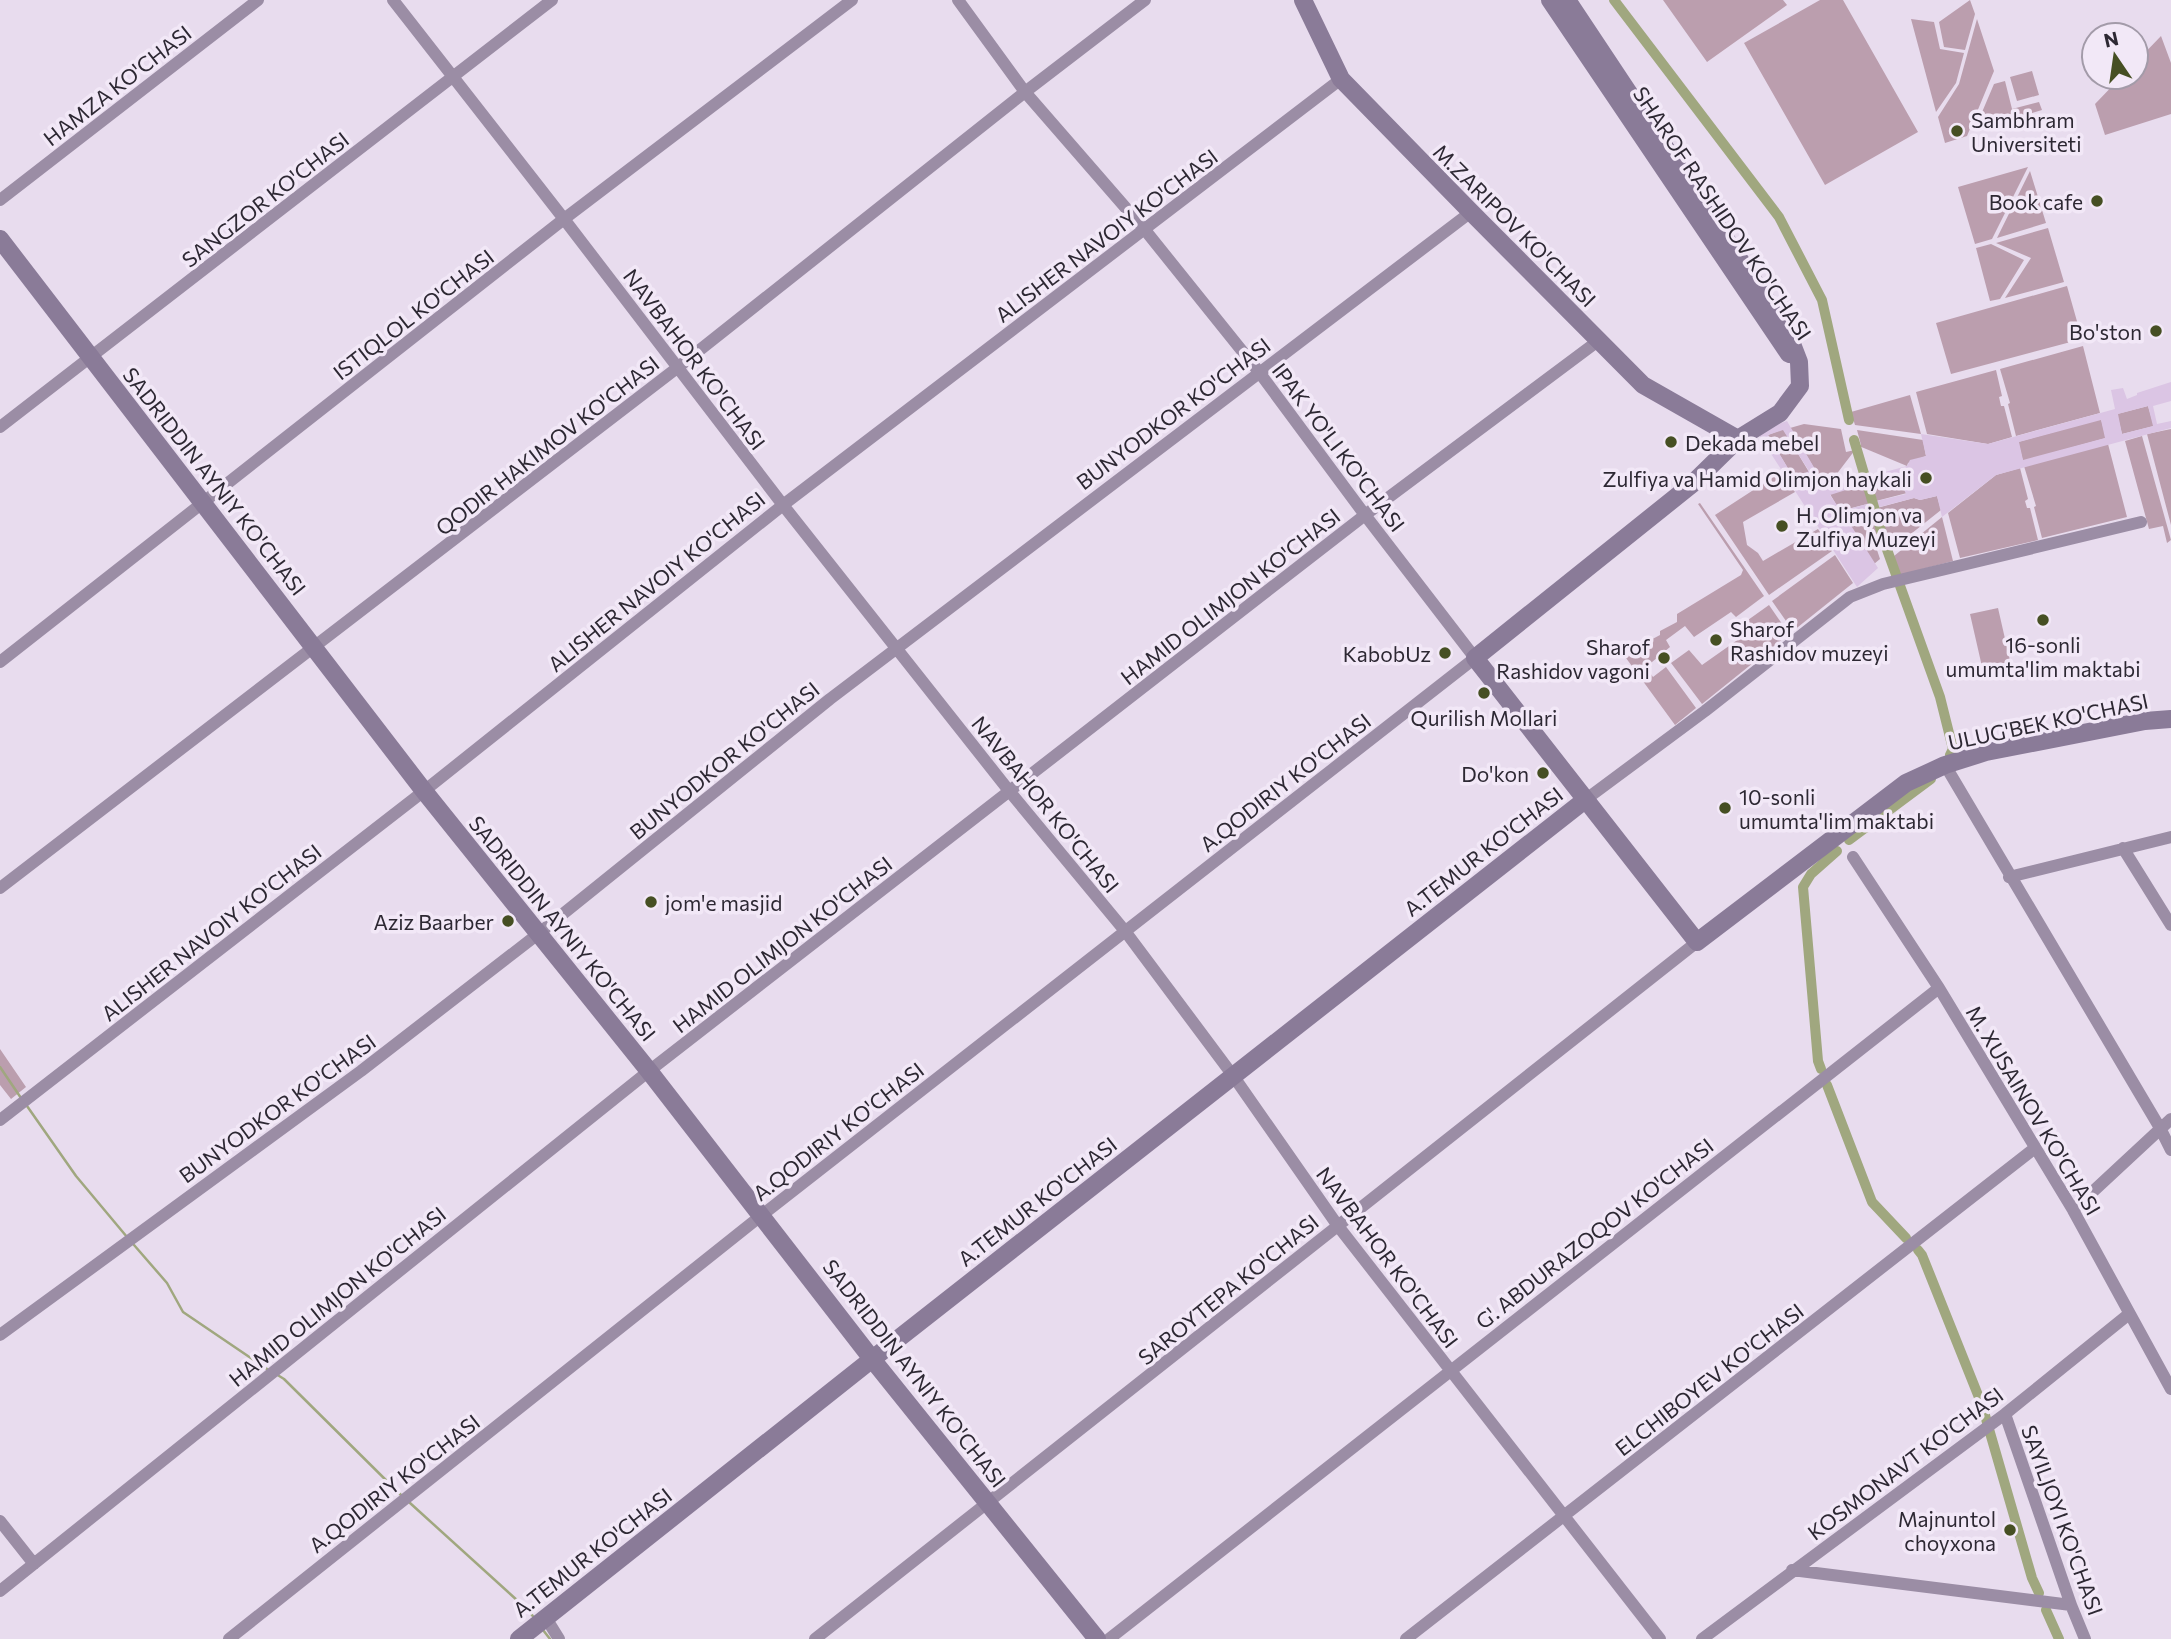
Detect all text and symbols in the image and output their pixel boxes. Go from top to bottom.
street label: HAMZA KO'CHASI [38,20,196,150]
north arrow [2080,21,2150,91]
text: N [2102,26,2121,52]
street label: SHAROF RASHIDOV KO'CHASI [1629,82,1817,344]
place label: Sambhram Universiteti [1971,107,2082,156]
marker: Sambhram Universiteti [1949,123,1965,139]
street label: SANGZOR KO'CHASI [177,126,353,272]
street label: M.ZARIPOV KO'CHASI [1429,139,1601,311]
street label: ALISHER NAVOIY KO'CHASI [990,143,1222,327]
place label: Book cafe [1989,189,2083,214]
marker: Book cafe [2089,193,2105,209]
street label: ISTIQLOL KO'CHASI [328,244,498,384]
street label: NAVBAHOR KO'CHASI [619,264,771,454]
place label: Bo'ston [2069,319,2142,344]
marker: Bo'ston [2148,323,2164,339]
street label: BUNYODKOR KO'CHASI [1071,332,1275,494]
street label: QODIR HAKIMOV KO'CHASI [430,350,664,540]
street label: IPAK YO'LI KO'CHASI [1268,358,1410,536]
street label: SADRIDDIN AYNIY KO'CHASI [118,362,312,600]
place label: Dekada mebel [1685,430,1819,455]
marker: Dekada mebel [1663,434,1679,450]
place label: Zulfiya va Hamid Olimjon haykali [1602,466,1912,491]
marker: Zulfiya va Hamid Olimjon haykali [1918,470,1934,486]
street label: ALISHER NAVOIY KO'CHASI [542,486,770,676]
place label: H. Olimjon va Zulfiya Muzeyi [1796,502,1936,551]
street label: HAMID OLIMJON KO'CHASI [1115,503,1345,689]
marker: H. Olimjon va Zulfiya Muzeyi [1774,518,1790,534]
marker: 16-sonli umumta'lim maktabi [2035,612,2051,628]
place label: Sharof Rashidov muzeyi [1730,616,1889,665]
marker: Sharof Rashidov muzeyi [1708,632,1724,648]
place label: 16-sonli umumta'lim maktabi [1945,632,2141,681]
place label: Sharof Rashidov vagoni [1496,634,1651,683]
place label: KabobUz [1343,641,1431,666]
marker: KabobUz [1437,645,1453,661]
marker: Sharof Rashidov vagoni [1656,650,1672,666]
street label: BUNYODKOR KO'CHASI [624,676,824,844]
marker: Qurilish Mollari [1476,685,1492,701]
street label: ULUG'BEK KO'CHASI [1946,688,2150,754]
place label: Qurilish Mollari [1410,705,1558,730]
street label: A.QODIRIY KO'CHASI [1195,708,1375,856]
street label: NAVBAHOR KO'CHASI [967,711,1125,897]
place label: Do'kon [1461,761,1529,786]
marker: Do'kon [1535,765,1551,781]
street label: A.TEMUR KO'CHASI [1399,781,1567,921]
place label: 10-sonli umumta'lim maktabi [1739,784,1934,833]
marker: 10-sonli umumta'lim maktabi [1717,800,1733,816]
street label: SADRIDDIN AYNIY KO'CHASI [464,810,662,1046]
street label: ALISHER NAVOIY KO'CHASI [96,838,326,1026]
street label: HAMID OLIMJON KO'CHASI [667,851,897,1037]
place label: jom'e masjid [665,890,782,915]
marker: jom'e masjid [643,894,659,910]
place label: Aziz Baarber [373,909,494,934]
marker: Aziz Baarber [500,913,516,929]
street label: M. XUSAINOV KO'CHASI [1962,1001,2106,1219]
street label: BUNYODKOR KO'CHASI [174,1028,380,1188]
street label: A.QODIRIY KO'CHASI [748,1057,928,1205]
street label: A.TEMUR KO'CHASI [953,1131,1121,1271]
street label: G'. ABDURAZOQOV KO'CHASI [1470,1132,1718,1334]
street label: NAVBAHOR KO'CHASI [1312,1162,1464,1352]
street label: HAMID OLIMJON KO'CHASI [224,1201,450,1391]
street label: SAROYTEPA KO'CHASI [1133,1209,1323,1369]
street label: SADRIDDIN AYNIY KO'CHASI [818,1254,1012,1492]
street label: ELCHIBOYEV KO'CHASI [1610,1298,1808,1460]
street label: KOSMONAVT KO'CHASI [1802,1381,2008,1545]
street label: A.QODIRIY KO'CHASI [304,1409,484,1557]
street label: SAYILJOYI KO'CHASI [2017,1422,2109,1618]
street label: A.TEMUR KO'CHASI [508,1482,676,1622]
place label: Majnuntol choyxona [1898,1506,1996,1555]
marker: Majnuntol choyxona [2002,1522,2018,1538]

